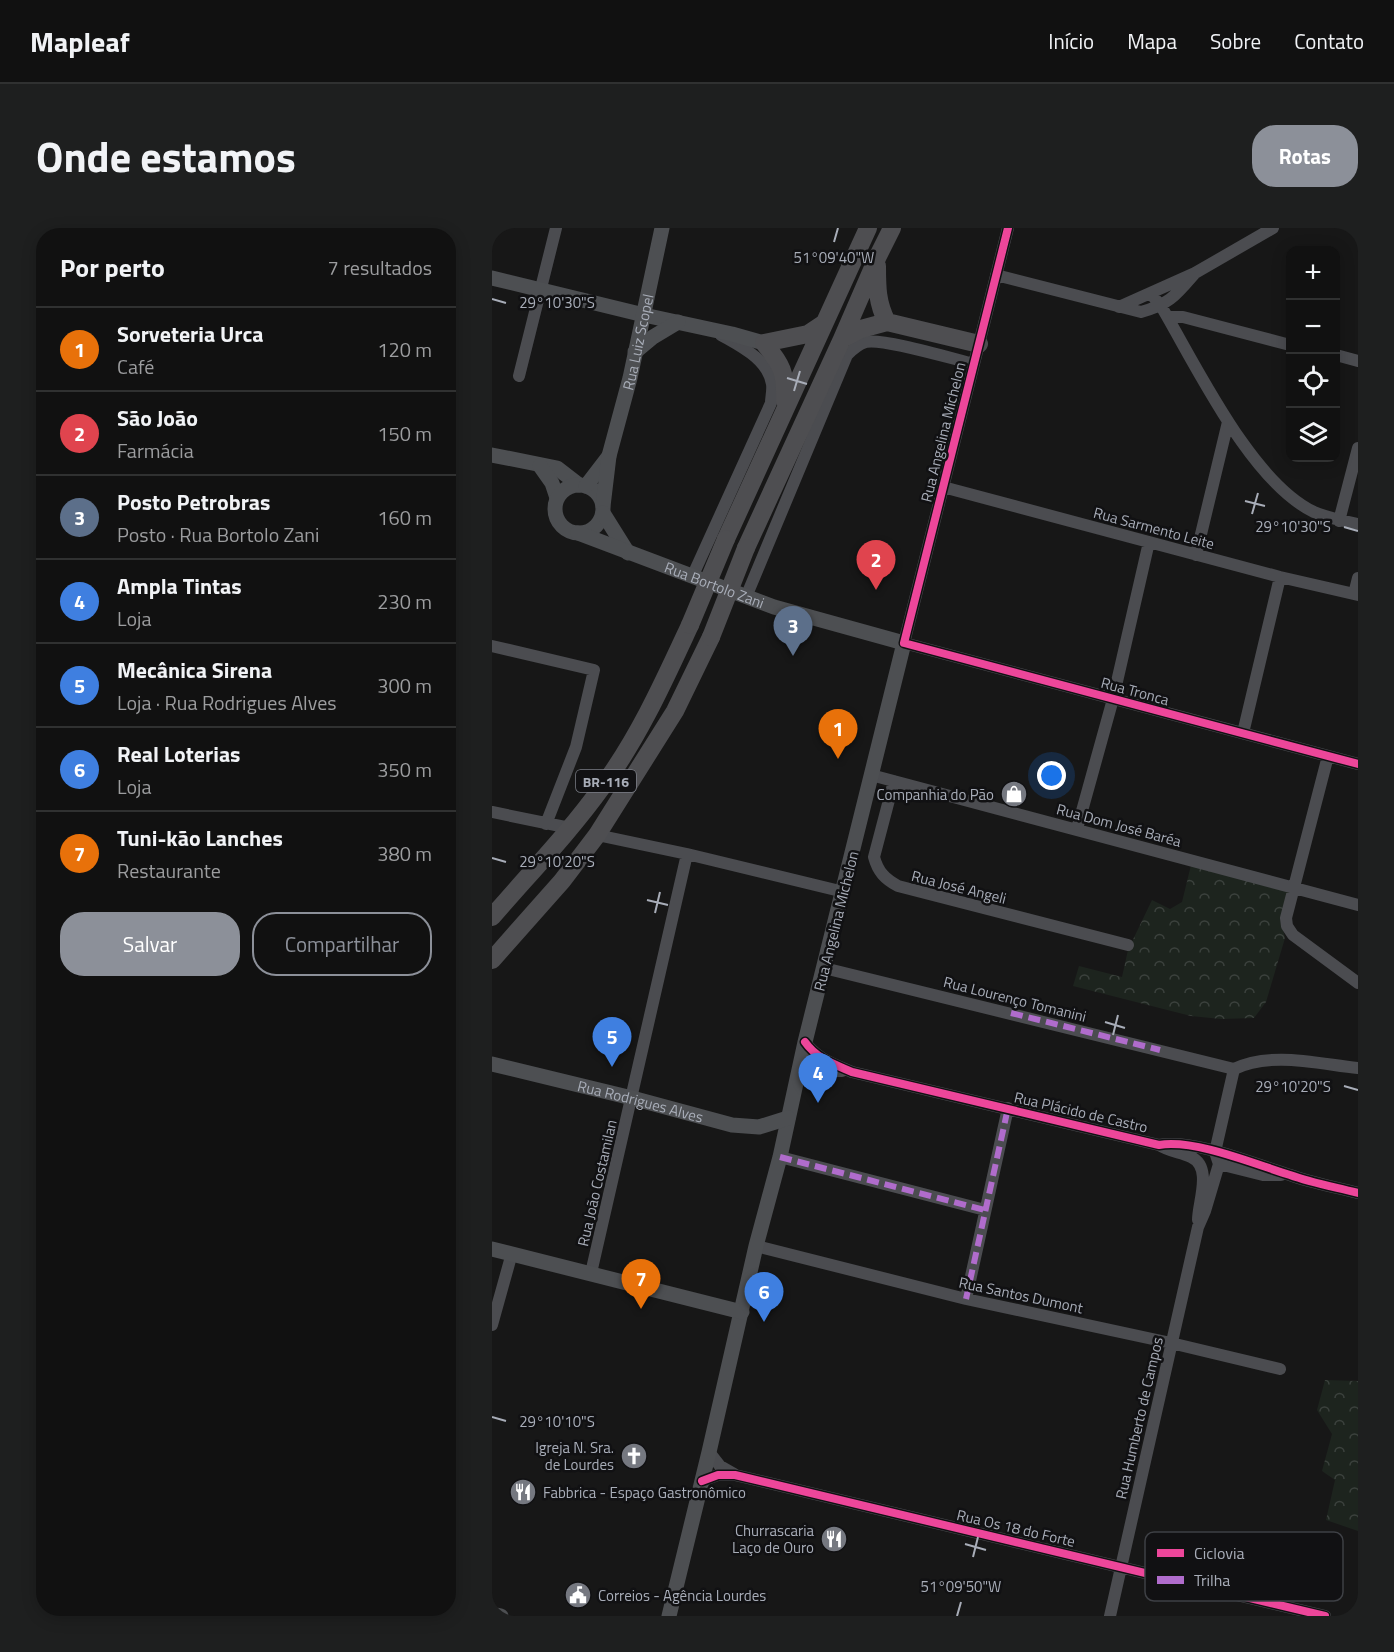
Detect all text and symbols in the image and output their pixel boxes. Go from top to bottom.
text: Mapleaf [30,20,130,63]
text: Início [1048,25,1094,57]
text: Mapa [1127,25,1177,57]
text: Sobre [1210,25,1261,57]
text: Contato [1294,25,1364,57]
text: Onde estamos [36,124,296,188]
button: Rotas [1252,125,1358,187]
text: 51°09'40"W [794,246,874,269]
map controls [1286,246,1340,462]
button: + [1286,246,1340,300]
text: Por perto [60,248,165,287]
text: 7 resultados [328,252,432,283]
text: 29°10'30"S [519,291,595,314]
street label: Rua Luiz Scopel [616,292,659,393]
button: − [1286,300,1340,354]
text: Sorveteria Urca [117,317,264,351]
text: 1 [74,334,85,365]
text: 120 m [377,334,432,365]
text: Café [117,351,154,382]
button: locate [1286,354,1340,408]
street label: Rua Angelina Michelon [914,360,972,504]
text: São João [117,401,198,435]
button: layers [1286,408,1340,462]
text: 2 [74,418,85,449]
text: 150 m [377,418,432,449]
text: Farmácia [117,435,194,466]
text: Posto Petrobras [117,485,270,519]
street label: Rua Sarmento Leite [1091,501,1217,555]
text: 3 [74,502,85,533]
text: 160 m [377,502,432,533]
text: 29°10'30"S [1255,515,1331,538]
text: Posto · Rua Bortolo Zani [117,519,319,550]
pin: 2 [856,540,896,590]
street label: Rua Bortolo Zani [661,555,768,614]
text: Ampla Tintas [117,569,242,603]
text: 4 [74,586,85,617]
text: 230 m [377,586,432,617]
text: Loja [117,603,151,634]
pin: 3 [774,606,812,656]
text: Mecânica Sirena [117,653,272,687]
text: 5 [74,670,85,701]
text: 300 m [377,670,432,701]
street label: Rua Tronca [1098,671,1172,711]
text: Loja · Rua Rodrigues Alves [117,687,337,718]
pin: 1 [818,710,858,759]
text: Real Loterias [117,737,241,771]
text: 6 [74,754,85,785]
text: 350 m [377,754,432,785]
your location [1037,761,1066,790]
road number: BR-116 [576,770,636,792]
text: Loja [117,771,151,802]
shop icon: Companhia do Pão [999,779,1029,809]
place label: Companhia do Pão [876,783,994,806]
street label: Rua Dom José Baréa [1054,797,1184,853]
text: Tuni-kão Lanches [117,821,283,855]
text: 7 [74,838,85,869]
text: 380 m [377,838,432,869]
street label: Rua Angelina Michelon [807,849,865,993]
text: 29°10'20"S [519,850,595,873]
text: Restaurante [117,855,221,886]
street label: Rua José Angeli [909,864,1009,910]
button: Salvar [60,912,240,976]
button: Compartilhar [252,912,432,976]
street label: Rua Lourenço Tomanini [941,970,1089,1028]
pin: 5 [592,1018,632,1067]
pin: 4 [798,1054,838,1103]
street label: Rua Rodrigues Alves [575,1074,706,1128]
text: 29°10'20"S [1255,1075,1331,1098]
street label: Rua Plácido de Castro [1012,1085,1150,1139]
street label: Rua João Costamilan [571,1117,623,1249]
pin: 7 [622,1260,660,1309]
street label: Rua Santos Dumont [957,1271,1086,1320]
pin: 6 [744,1272,784,1322]
street label: Rua Humberto de Campos [1109,1335,1169,1501]
text: 29°10'10"S [519,1410,595,1433]
place label: Igreja N. Sra. de Lourdes [535,1436,614,1476]
church icon: Igreja N. Sra. de Lourdes [619,1441,649,1471]
restaurant icon: Fabbrica - Espaço Gastronômico [508,1477,538,1507]
place label: Fabbrica - Espaço Gastronômico [543,1481,746,1504]
street label: Rua Os 18 do Forte [954,1503,1078,1553]
place label: Churrascaria Laço de Ouro [732,1519,814,1559]
restaurant icon: Churrascaria Laço de Ouro [819,1524,849,1554]
legend [1145,1532,1343,1601]
text: Ciclovia [1194,1541,1244,1565]
text: Trilha [1194,1568,1230,1592]
text: 51°09'50"W [921,1575,1001,1598]
public building icon: Correios - Agência Lourdes [563,1580,593,1610]
place label: Correios - Agência Lourdes [598,1584,766,1607]

